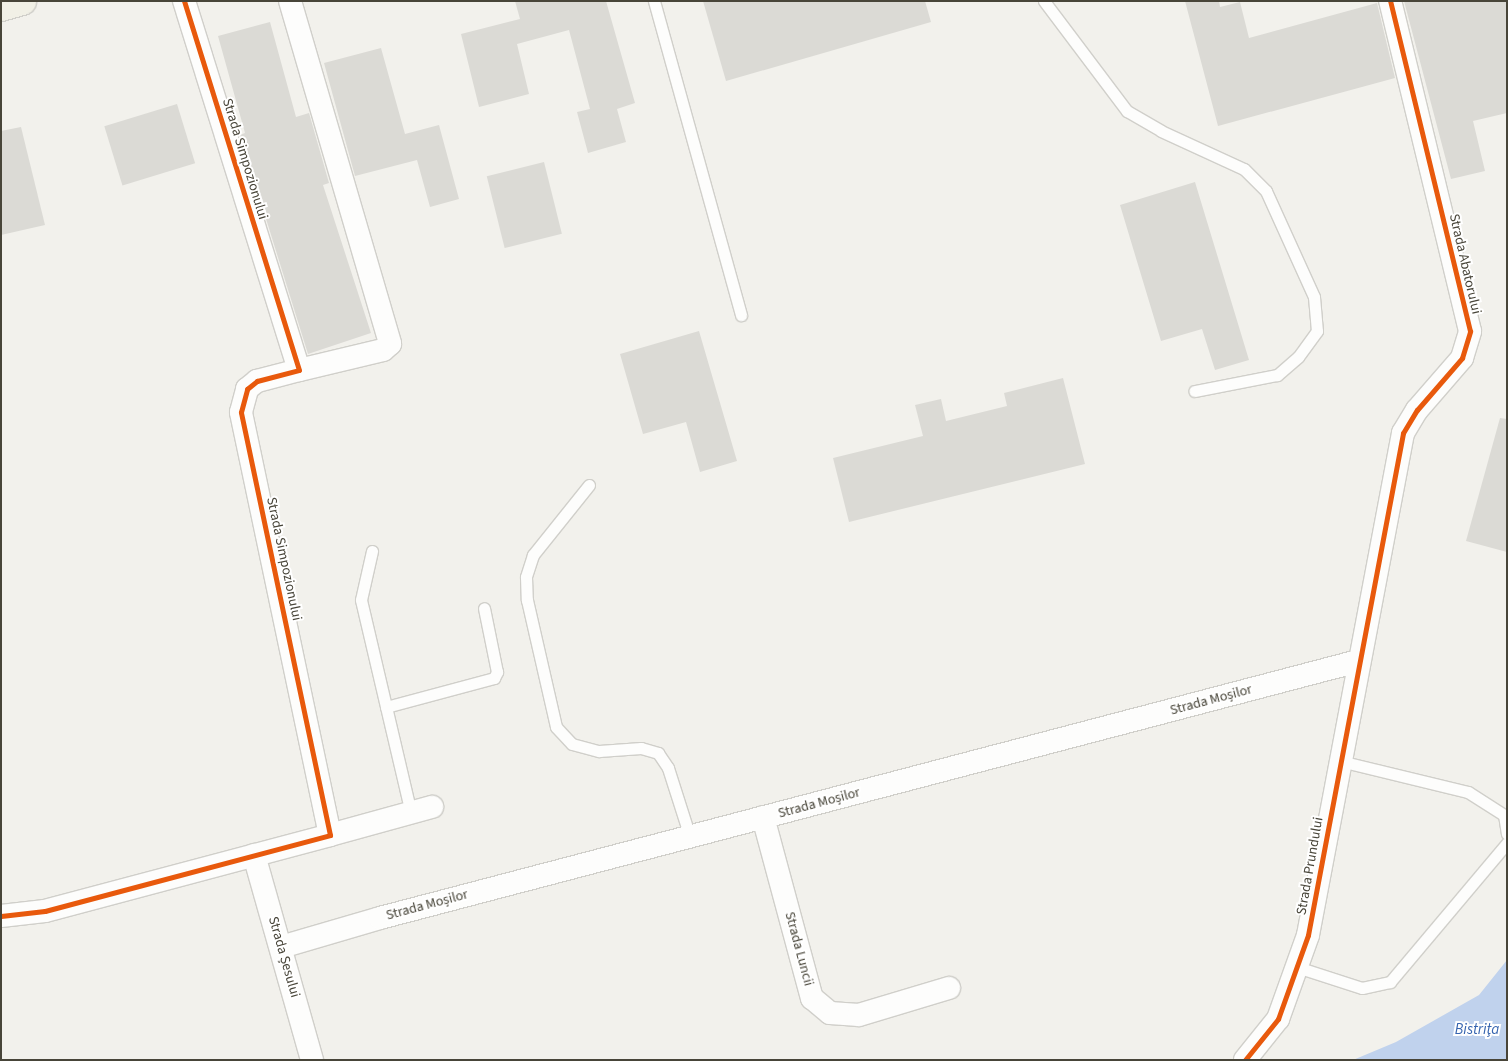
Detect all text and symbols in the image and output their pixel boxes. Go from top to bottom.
street label: Strada Simpozionului [219,96,271,222]
street label: Strada Abatorului [1445,212,1485,316]
street label: Strada Simpozionului [263,496,305,622]
street label: Strada Moșilor [1168,681,1254,719]
street label: Strada Moșilor [776,784,862,822]
street label: Strada Prundului [1293,816,1327,916]
street label: Strada Moșilor [384,886,470,924]
street label: Strada Luncii [781,910,817,988]
street label: Strada Șesului [264,914,304,1000]
water label: Bistrița [1455,1021,1499,1039]

